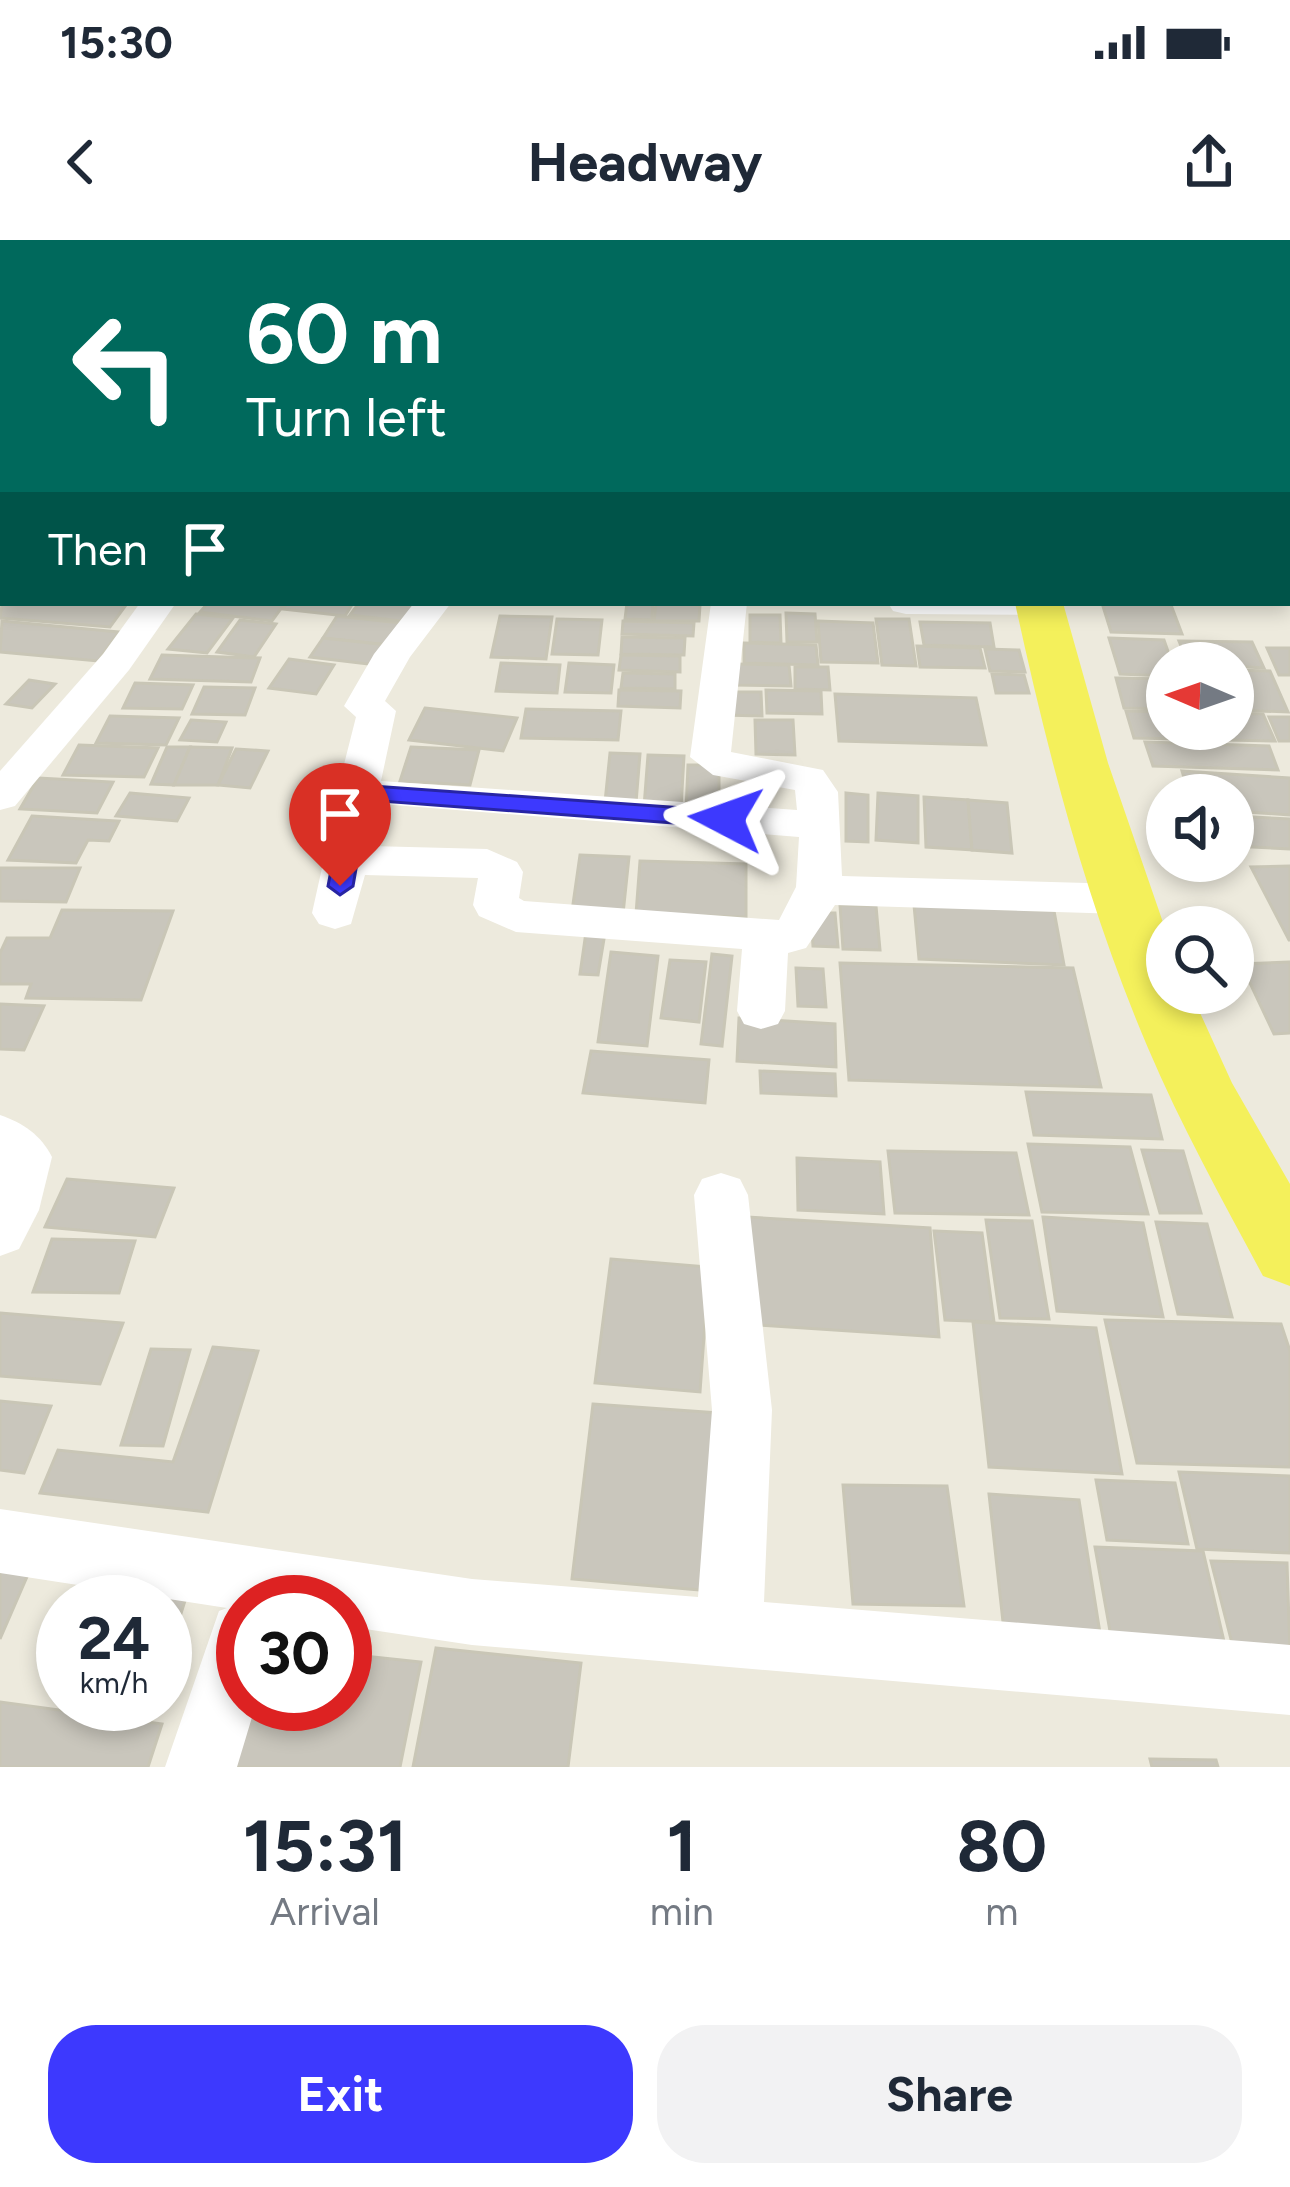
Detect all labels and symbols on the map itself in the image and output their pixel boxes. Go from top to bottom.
north arrow [1146,642,1254,750]
position arrow [663,756,789,882]
pin [289,763,391,886]
speed limit sign: 30 [216,1575,372,1731]

